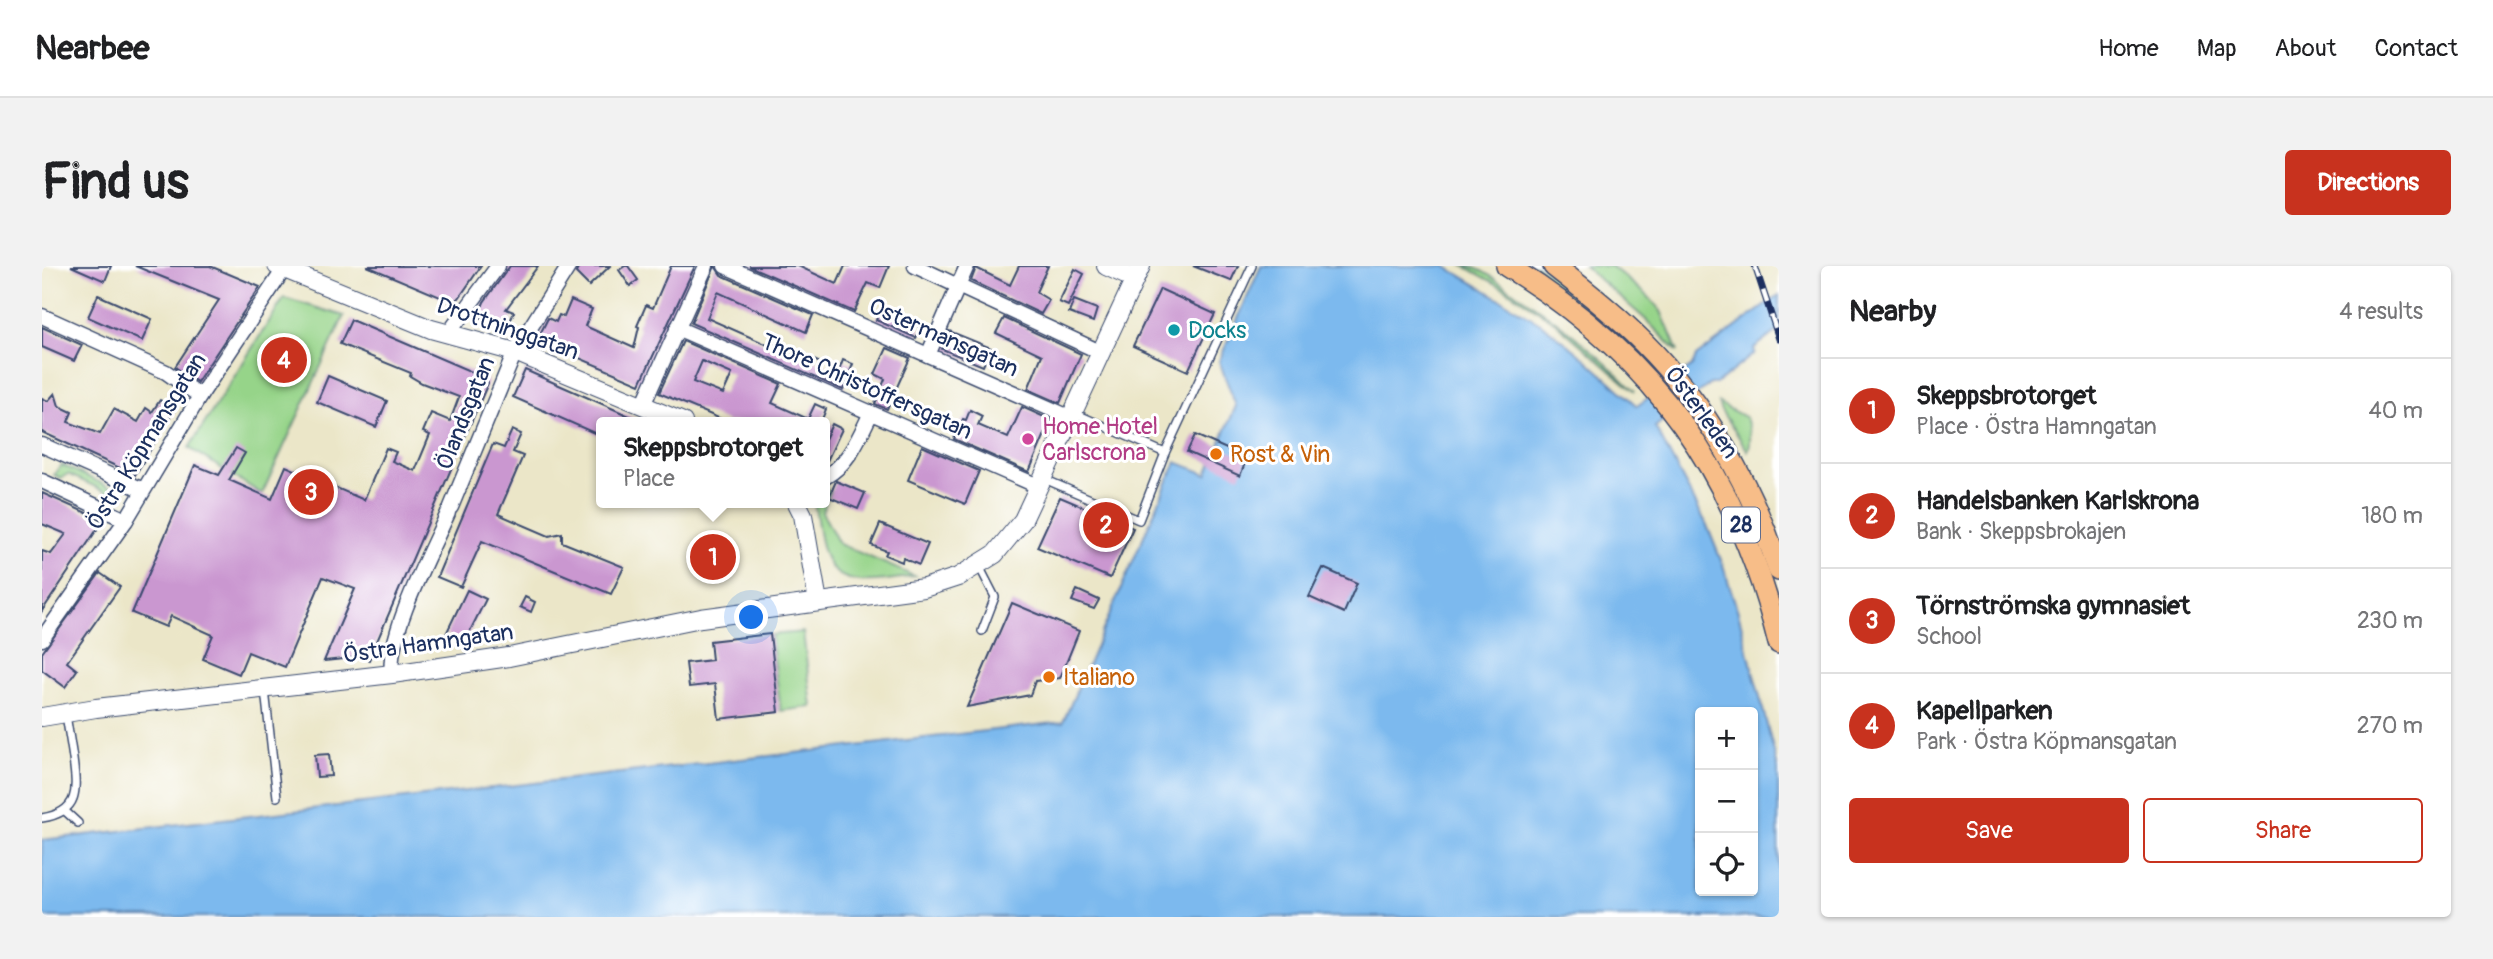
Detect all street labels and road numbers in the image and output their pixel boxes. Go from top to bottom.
street label: Drottninggatan [433,291,583,366]
street label: Ostermansgatan [864,291,1023,383]
street label: Thore Christoffersgatan [757,327,977,446]
street label: Östra Köpmansgatan [80,347,213,535]
street label: Ölandsgatan [430,352,501,474]
street label: Österleden [1658,361,1745,464]
road number: 28 [1722,508,1760,542]
street label: Östra Hamngatan [341,617,515,670]

